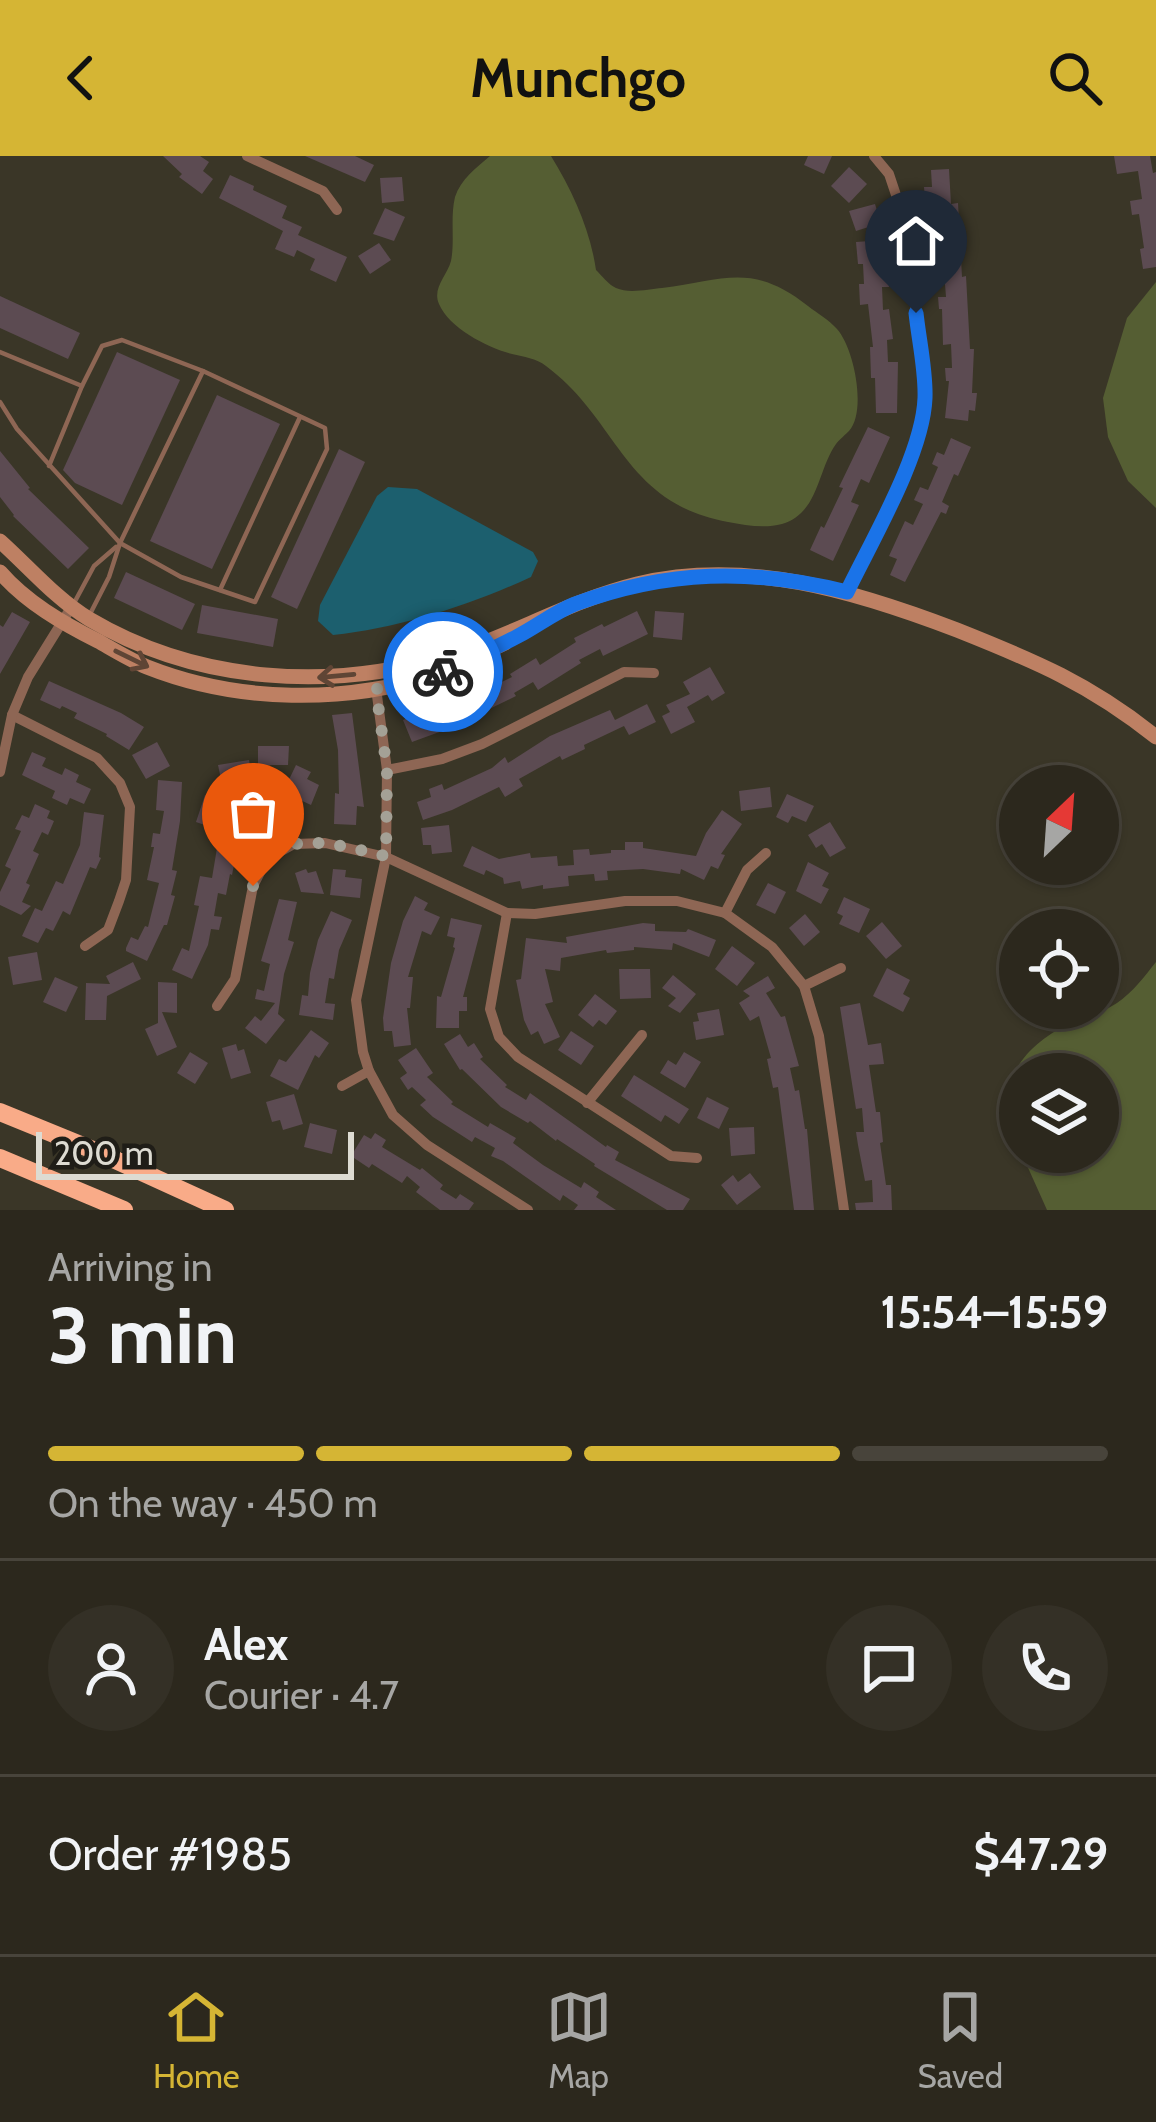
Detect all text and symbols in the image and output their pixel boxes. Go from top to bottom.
icon: back [48,45,114,111]
text: Munchgo [470,45,686,111]
icon: search [1042,45,1108,111]
pin [865,190,967,313]
icon: home [883,208,949,274]
courier [383,612,503,732]
icon: bike [410,639,476,705]
one-way arrow [114,648,149,671]
one-way arrow [317,664,356,687]
pin [202,763,304,886]
north arrow [999,765,1119,885]
map controls [999,765,1119,1173]
icon: bag [220,781,286,847]
button: locate [999,909,1119,1029]
button: layers [999,1053,1119,1173]
scale bar [36,1126,354,1179]
text: 200 m [54,1133,154,1173]
text: Arriving in [48,1243,212,1291]
text: 15:54–15:59 [881,1285,1108,1339]
text: 3 min [48,1288,237,1383]
text: On the way · 450 m [48,1479,378,1527]
button: person [48,1605,174,1731]
button: chat [826,1605,952,1731]
button: phone [982,1605,1108,1731]
text: Alex [204,1617,288,1671]
text: Courier · 4.7 [204,1671,399,1719]
text: Order #1985 [48,1827,292,1881]
text: $47.29 [973,1827,1108,1881]
tab: Home [153,1984,240,2096]
tab: Map [546,1984,612,2096]
tab: Saved [917,1984,1003,2096]

